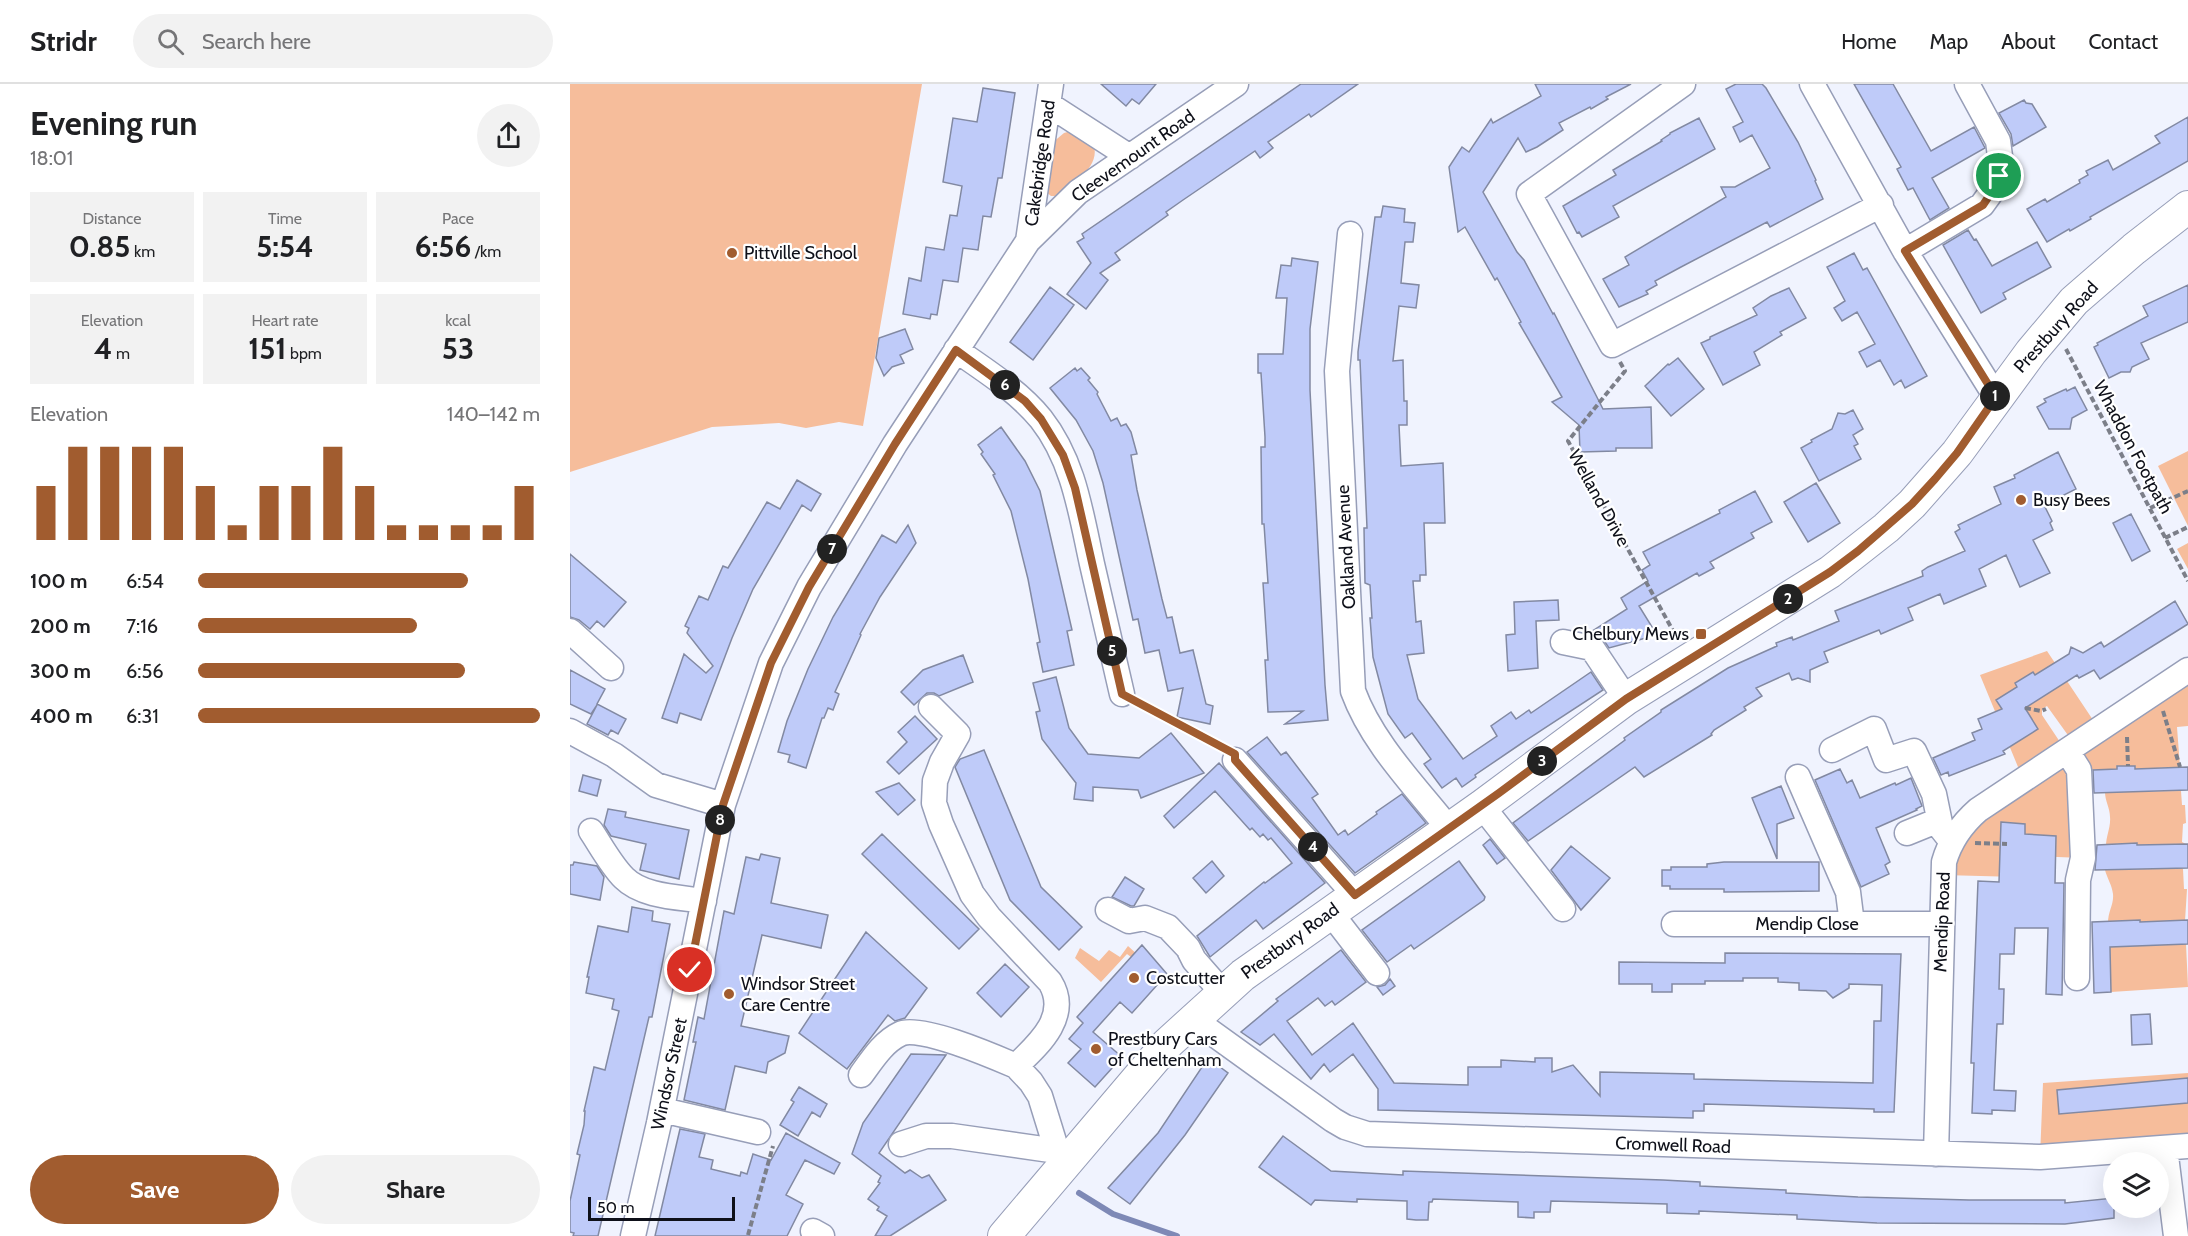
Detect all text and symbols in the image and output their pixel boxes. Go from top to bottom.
search box [133,14,553,68]
text: Stridr [30,24,97,58]
icon: search [154,25,187,58]
text: Search here [202,28,311,55]
text: Home [1841,29,1897,54]
text: Map [1930,29,1968,54]
text: About [2001,29,2055,54]
text: Contact [2088,29,2158,54]
street label: Cakebridge Road [1020,98,1060,228]
text: Evening run [30,103,197,143]
button: share [477,104,540,167]
street label: Cleevemount Road [1067,105,1199,207]
text: 18:01 [30,146,73,170]
pin [1973,150,2024,201]
icon: arrive [1982,159,2015,192]
text: Distance [83,209,141,228]
text: Time [268,209,302,228]
text: Pace [442,209,474,228]
text: 0.85 [69,228,130,265]
text: 5:54 [256,228,314,265]
text: 6:56 [415,228,471,265]
text: km [130,242,155,261]
text: /km [471,242,501,261]
place label: Pittville School [744,242,858,264]
marker: Pittville School [725,246,739,260]
street label: Prestbury Road [2009,277,2103,377]
text: Elevation [81,311,143,330]
text: Heart rate [252,311,318,330]
text: kcal [445,311,471,330]
text: 4 [94,330,113,367]
text: 151 [248,330,286,367]
text: 53 [442,330,474,367]
text: m [113,344,130,363]
text: bpm [286,344,322,363]
pin: 6 [990,370,1020,400]
text: 6 [1001,375,1010,394]
street label: Whaddon Footpath [2089,376,2177,518]
pin: 1 [1980,381,2010,411]
text: 1 [1992,386,1998,405]
text: Elevation [30,402,108,426]
text: 140–142 m [447,402,540,426]
street label: Welland Drive [1563,446,1635,550]
street label: Oakland Avenue [1332,484,1360,610]
place label: Busy Bees [2033,489,2110,511]
marker: Busy Bees [2014,493,2028,507]
pin: 7 [817,534,847,564]
text: 7 [828,539,836,558]
text: 100 m [30,569,88,593]
text: 6:54 [126,569,164,593]
pin: 2 [1773,584,1803,614]
text: 2 [1784,589,1792,608]
text: 200 m [30,614,91,638]
text: 7:16 [126,614,158,638]
place label: Chelbury Mews [1572,623,1689,645]
marker: Chelbury Mews [1694,627,1708,641]
pin: 5 [1097,636,1127,666]
text: 5 [1108,641,1116,660]
text: 300 m [30,659,91,683]
text: 6:56 [126,659,164,683]
text: 400 m [30,704,93,728]
text: 6:31 [126,704,159,728]
pin: 3 [1527,746,1557,776]
text: 3 [1538,751,1546,770]
pin: 8 [705,805,735,835]
text: 8 [715,810,725,829]
pin: 4 [1298,832,1328,862]
text: 4 [1308,837,1318,856]
street label: Mendip Road [1929,871,1955,973]
street label: Prestbury Road [1237,898,1343,984]
street label: Mendip Close [1755,913,1859,935]
pin [664,944,715,995]
icon: check [673,953,706,986]
place label: Costcutter [1146,967,1225,989]
marker: Costcutter [1127,971,1141,985]
place label: Windsor Street Care Centre [741,973,855,1016]
marker: Windsor Street Care Centre [722,987,736,1001]
street label: Windsor Street [646,1016,692,1132]
place label: Prestbury Cars of Cheltenham [1108,1028,1222,1071]
marker: Prestbury Cars of Cheltenham [1089,1042,1103,1056]
street label: Cromwell Road [1615,1132,1731,1158]
map controls [2103,1152,2169,1218]
button: layers [2103,1152,2169,1218]
button: Save [30,1155,279,1224]
button: Share [291,1155,540,1224]
scale bar [588,1194,735,1222]
text: 50 m [597,1198,634,1217]

